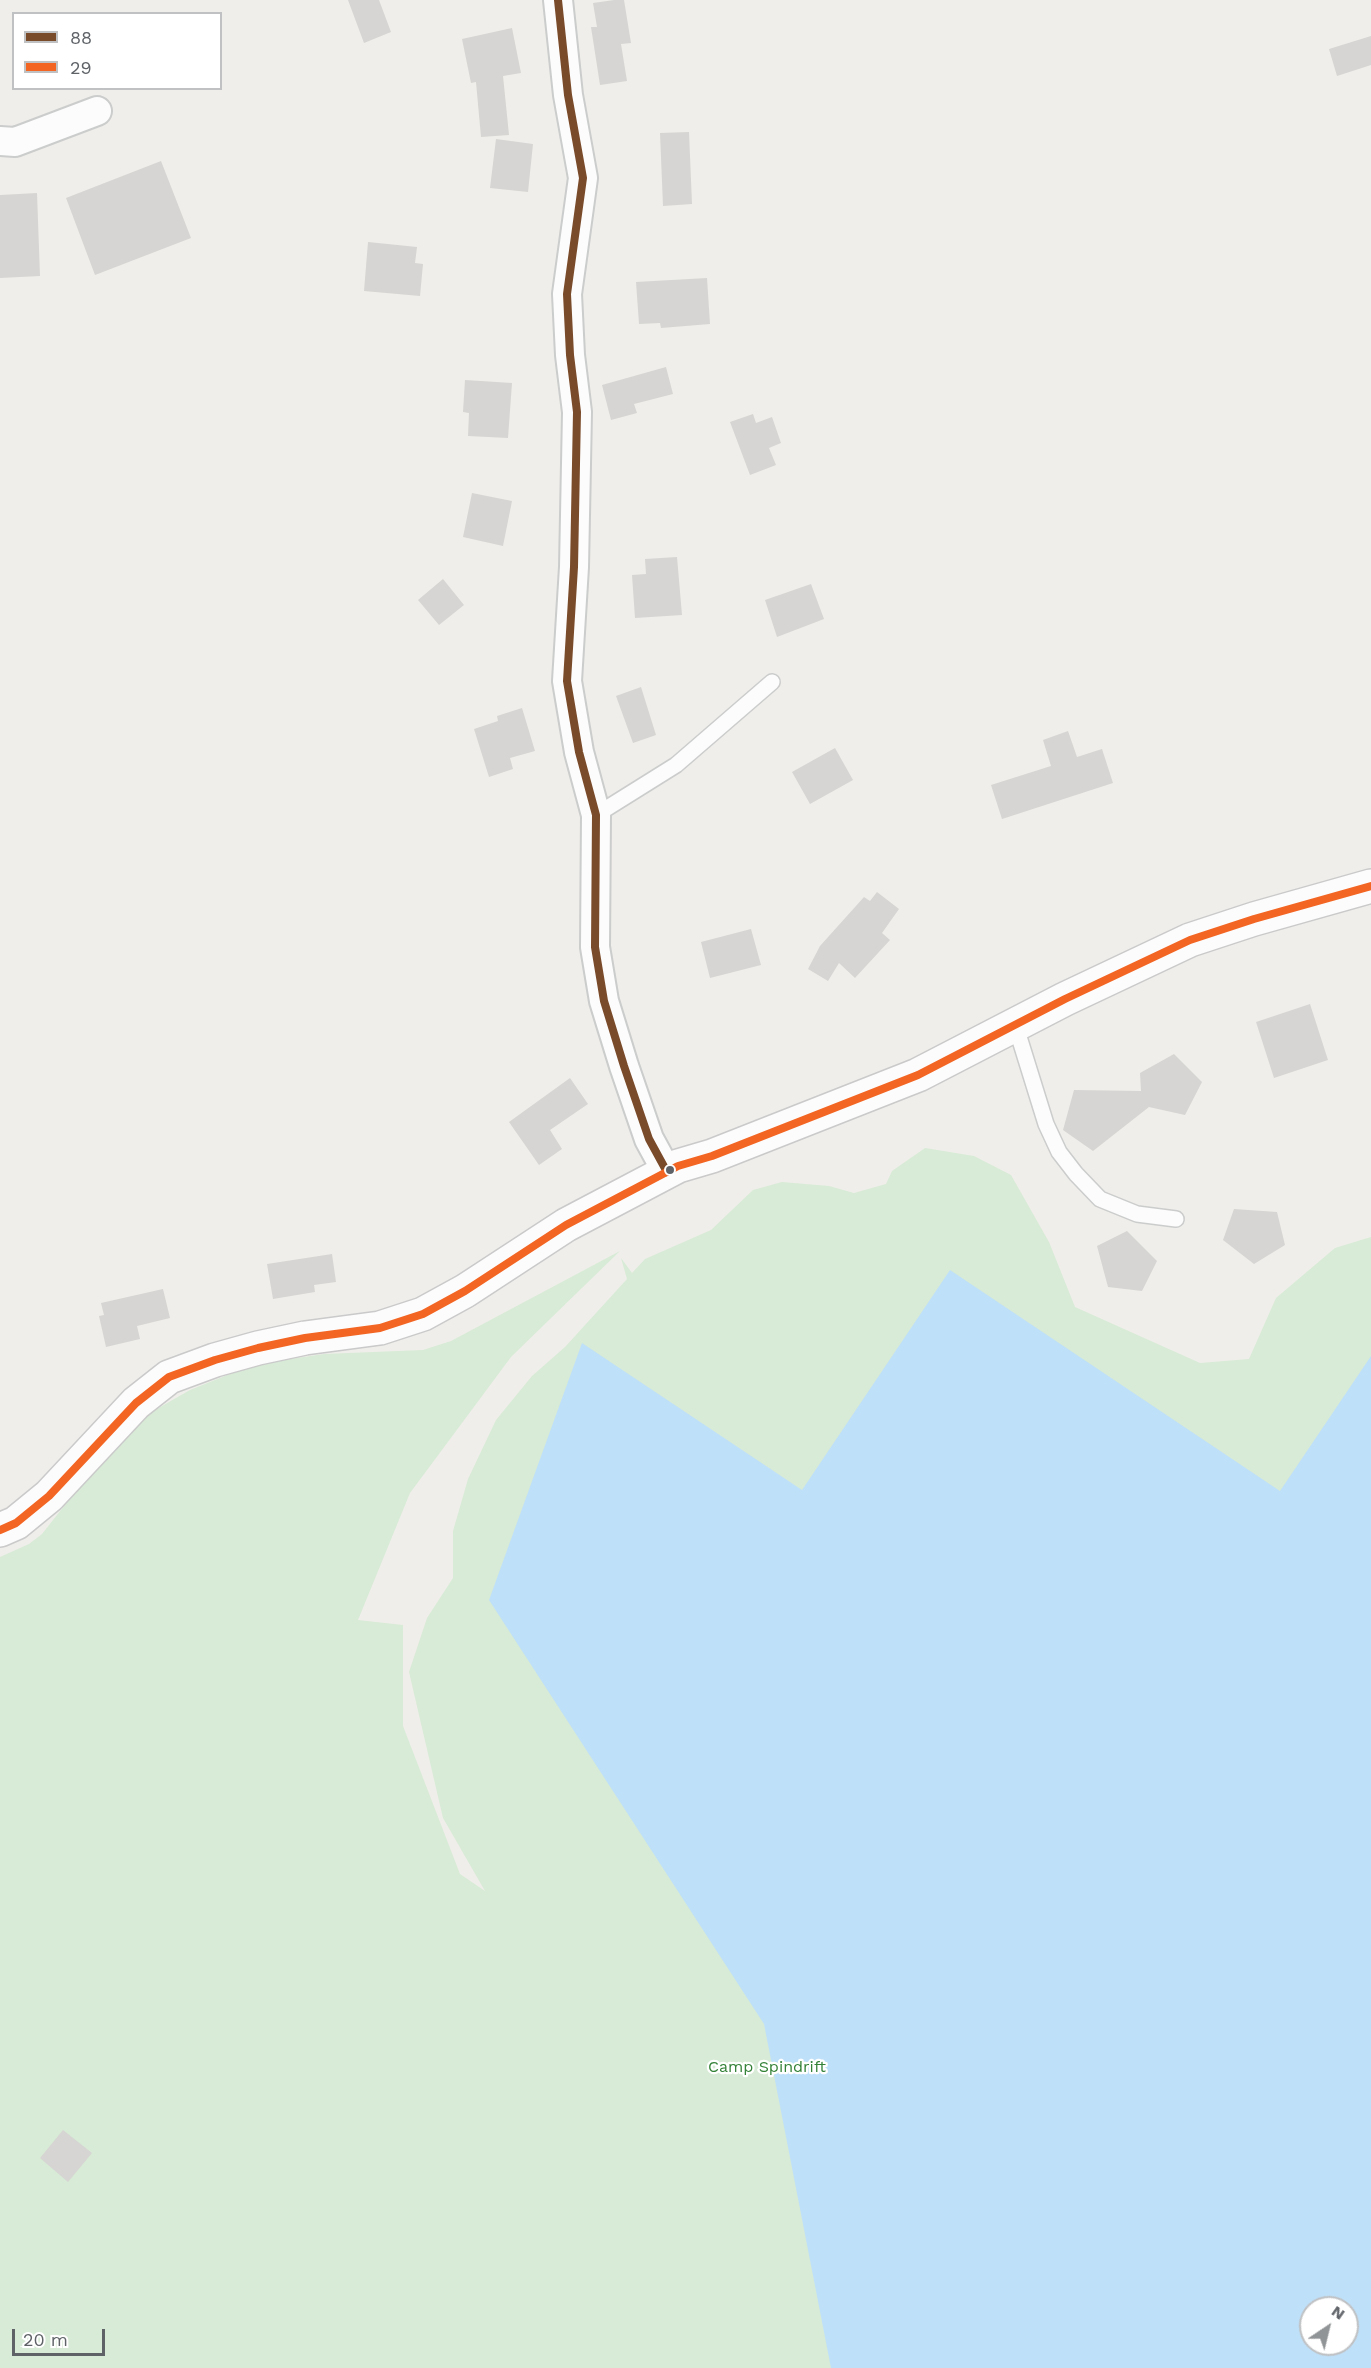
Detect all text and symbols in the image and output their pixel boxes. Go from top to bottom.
legend [12,12,222,90]
text: 88 [70,27,92,48]
text: 29 [70,57,92,78]
unlabelled marker [664,1164,676,1176]
park label: Camp Spindrift [708,2057,826,2077]
north arrow [1299,2296,1359,2356]
text: N [1328,2301,1349,2324]
scale bar [15,2317,108,2355]
text: 20 m [23,2329,68,2350]

